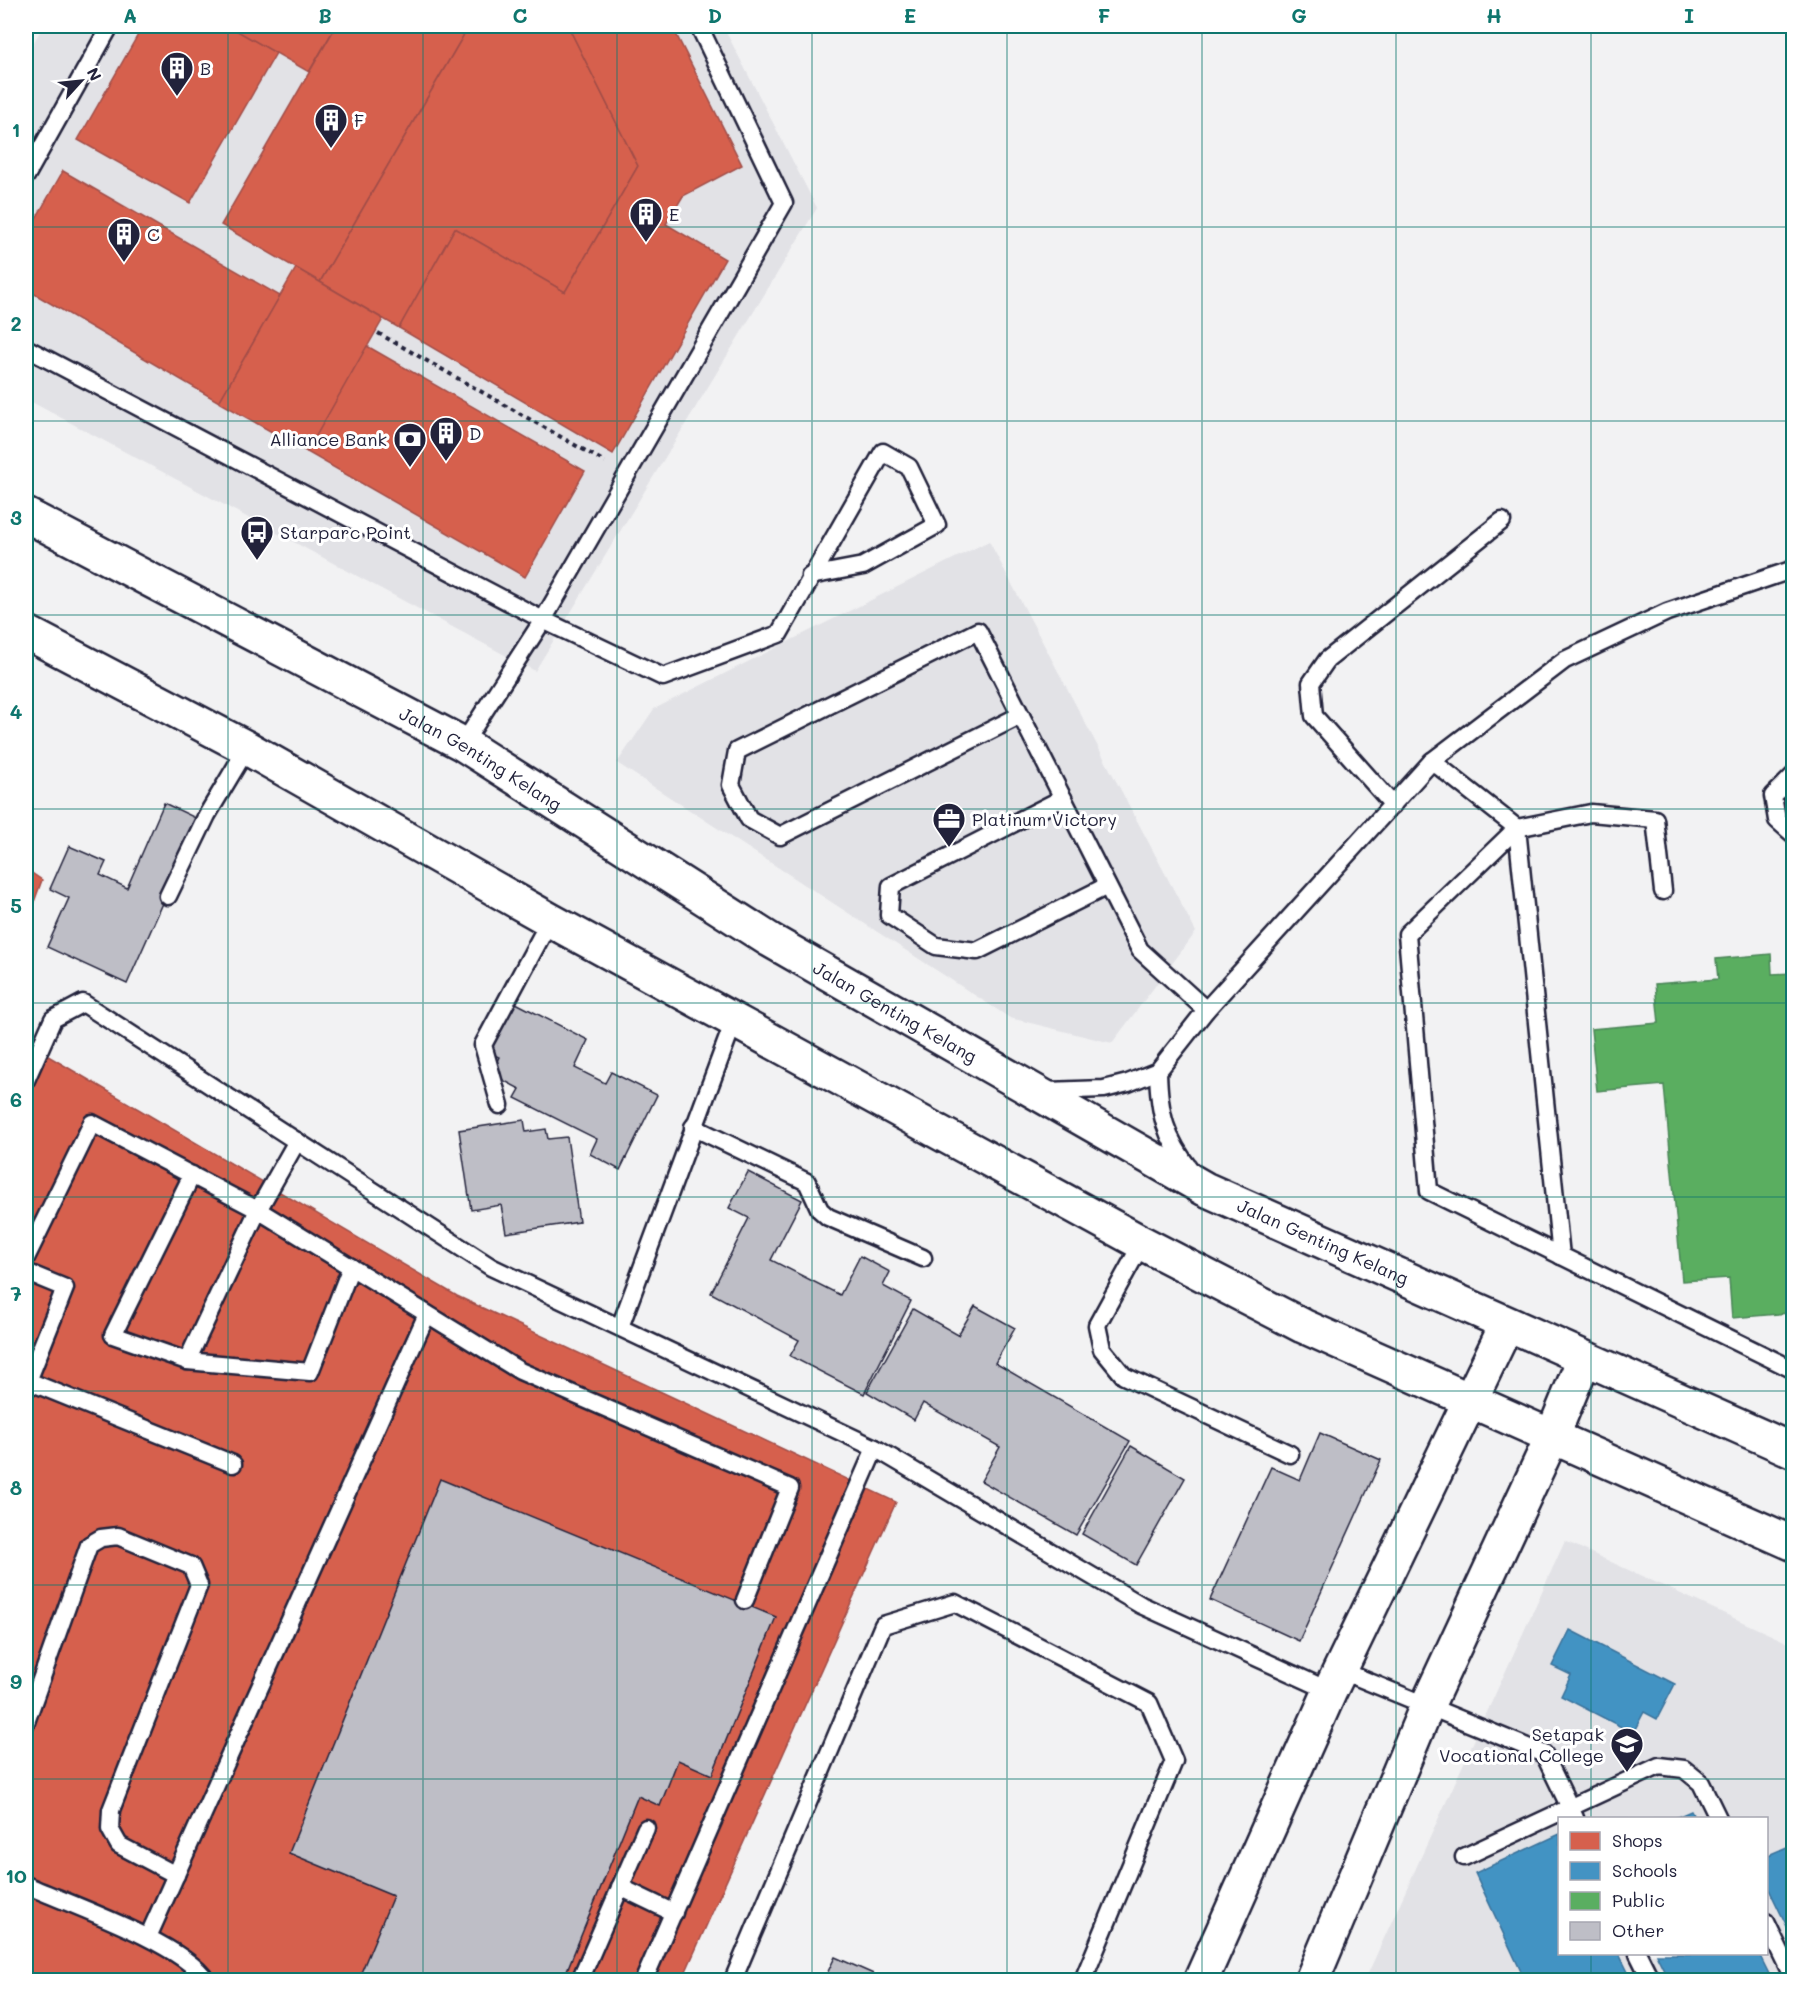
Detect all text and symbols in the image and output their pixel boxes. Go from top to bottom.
text: A [123,2,137,28]
text: B [318,2,332,28]
text: C [513,2,528,28]
text: D [708,2,722,28]
text: E [904,2,916,28]
text: F [1098,2,1111,28]
text: G [1291,2,1307,28]
text: H [1486,2,1502,28]
text: I [1684,2,1694,28]
building icon: B [159,50,195,97]
north arrow [51,51,111,111]
place label: B [200,56,211,80]
text: N [83,64,107,84]
building icon: F [313,102,349,149]
place label: F [354,108,364,132]
text: 1 [12,116,20,142]
building icon: E [628,196,664,243]
place label: E [669,202,679,226]
building icon: C [106,216,142,263]
place label: C [147,222,160,246]
text: 2 [10,310,22,336]
building icon: D [428,415,464,462]
bank icon: Alliance Bank [392,421,428,468]
place label: D [469,421,481,445]
place label: Alliance Bank [269,427,387,451]
text: 3 [10,504,22,530]
bus stop icon: Starparc Point [239,514,275,561]
place label: Starparc Point [280,520,411,544]
text: 4 [10,698,23,724]
street label: Jalan Genting Kelang [396,701,567,816]
office icon: Platinum Victory [931,801,967,848]
place label: Platinum Victory [972,807,1117,831]
text: 5 [10,892,22,918]
street label: Jalan Genting Kelang [809,955,982,1068]
text: 6 [10,1086,22,1112]
street label: Jalan Genting Kelang [1234,1193,1412,1290]
text: 7 [10,1280,22,1306]
text: 8 [10,1474,22,1500]
text: 9 [10,1668,22,1694]
place label: Setapak Vocational College [1439,1722,1604,1767]
school or university icon: Setapak Vocational College [1609,1726,1645,1773]
legend [1558,1817,1768,1955]
text: Shops [1612,1828,1663,1852]
text: Schools [1612,1858,1677,1882]
text: 10 [5,1862,27,1888]
text: Public [1612,1888,1665,1912]
text: Other [1612,1918,1665,1942]

